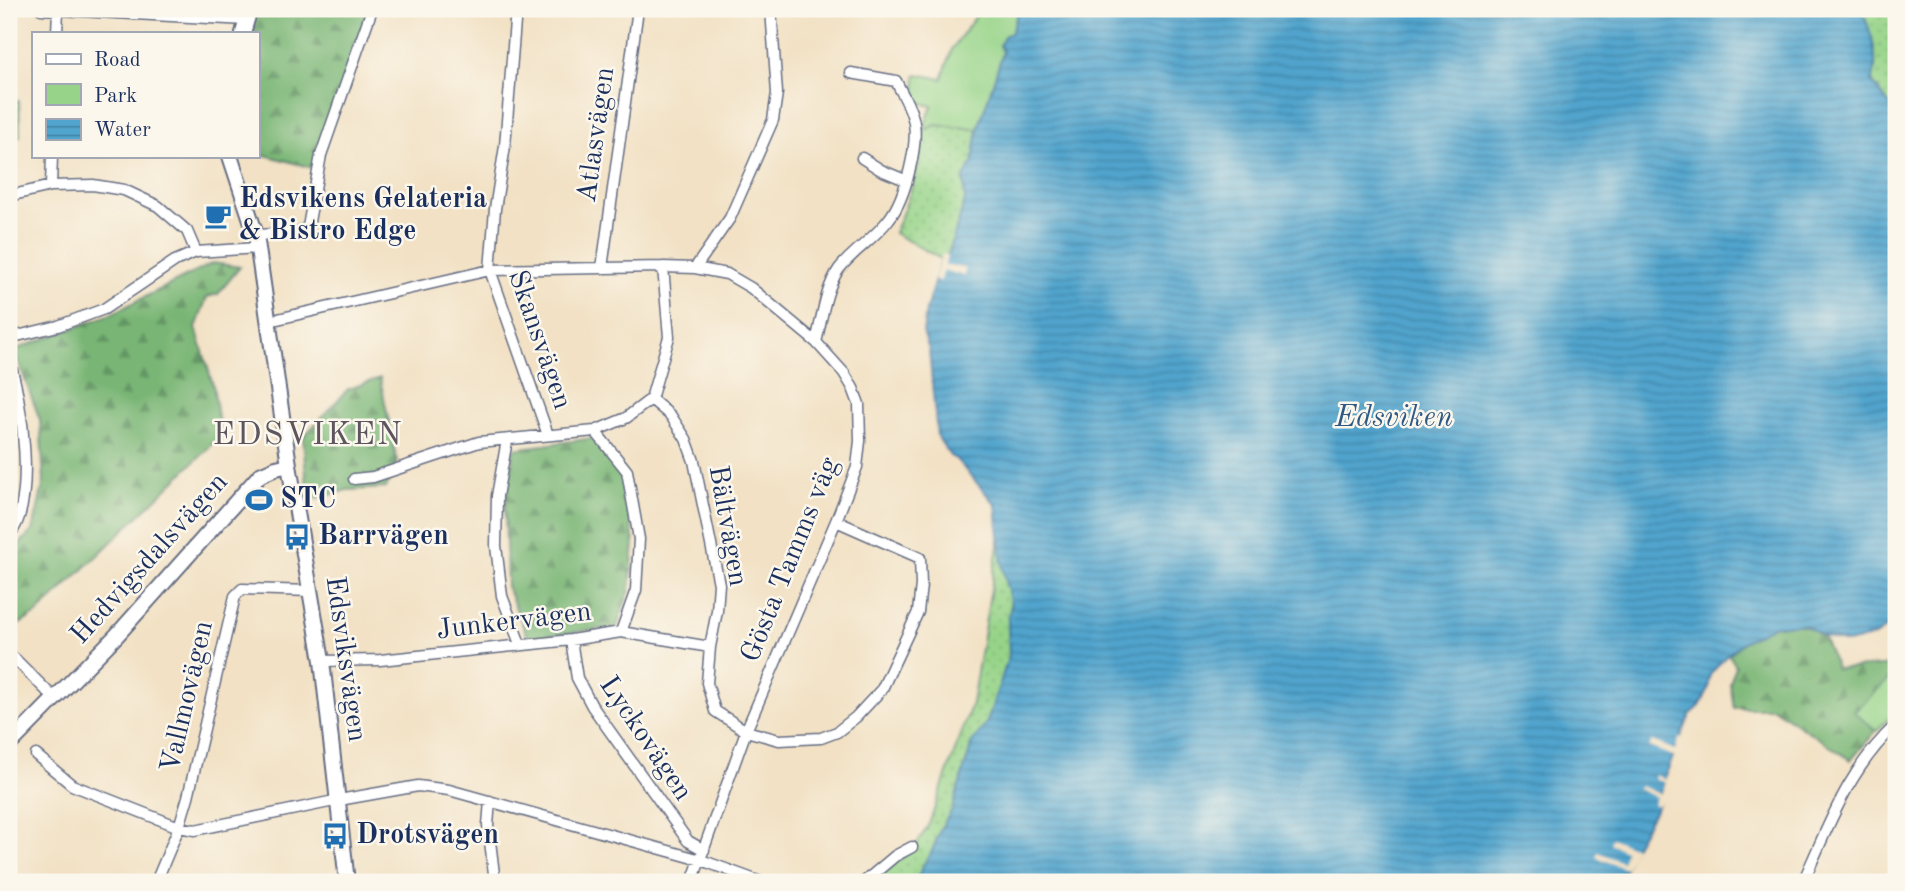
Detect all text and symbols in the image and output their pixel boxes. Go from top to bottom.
legend [32,32,259,158]
text: Road [94,50,141,71]
street label: Atlasvägen [574,65,620,205]
text: Park [94,86,137,107]
text: Water [94,120,151,141]
place label: Edsvikens Gelateria & Bistro Edge [239,186,487,246]
cafe icon: Edsvikens Gelateria & Bistro Edge [203,201,233,231]
street label: Skansvägen [502,267,576,413]
water label: Edsviken [1334,403,1453,433]
district label: EDSVIKEN [212,420,404,452]
street label: Gösta Tamms väg [737,454,845,666]
street label: Bältvägen [703,463,751,589]
street label: Hedvigsdalsvägen [66,468,234,650]
sports icon: STC [244,485,274,515]
place label: STC [280,486,336,514]
bus stop icon: Barrvägen [282,522,312,552]
place label: Barrvägen [318,523,449,551]
street label: Edsviksvägen [320,574,370,744]
street label: Junkervägen [435,599,593,645]
street label: Vallmovägen [157,618,219,776]
street label: Lyckovägen [593,672,697,806]
bus stop icon: Drotsvägen [320,821,350,851]
place label: Drotsvägen [356,822,499,850]

